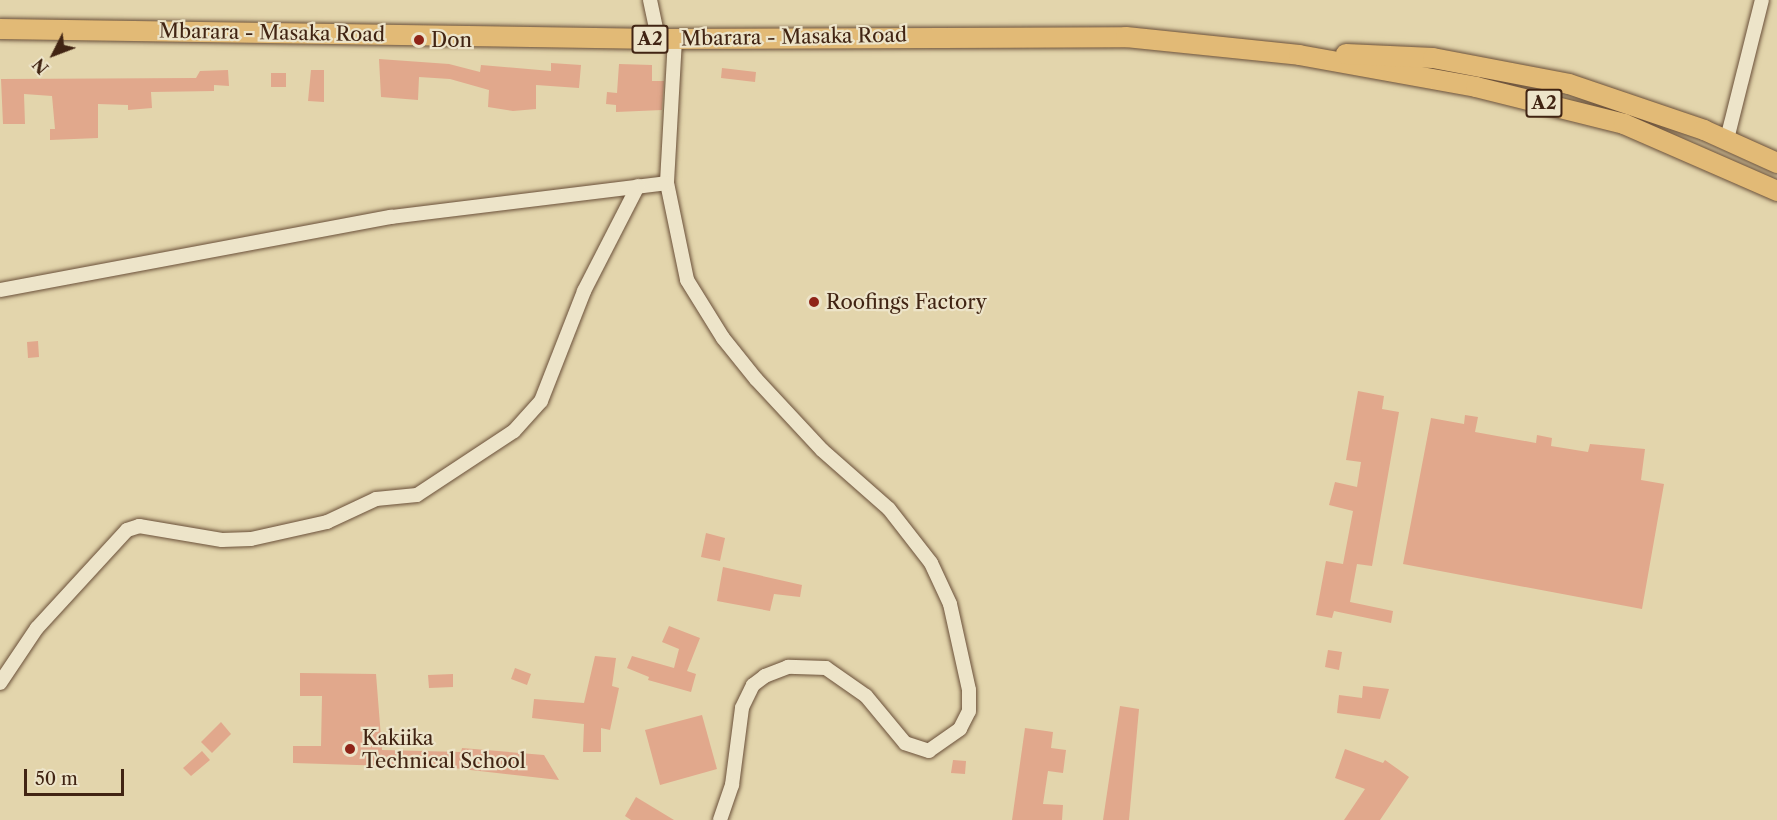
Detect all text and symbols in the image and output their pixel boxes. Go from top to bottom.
street label: Mbarara - Masaka Road [158,19,386,47]
street label: Mbarara - Masaka Road [680,23,908,51]
north arrow [24,24,84,84]
road number: A2 [630,24,670,54]
place label: Don [431,28,472,52]
marker: Don [412,33,426,47]
text: N [29,54,53,78]
road number: A2 [1524,88,1564,118]
place label: Roofings Factory [826,290,987,314]
marker: Roofings Factory [807,295,821,309]
place label: Kakiika Technical School [362,726,526,773]
marker: Kakiika Technical School [343,742,357,756]
scale bar [27,757,128,795]
text: 50 m [35,768,78,790]

